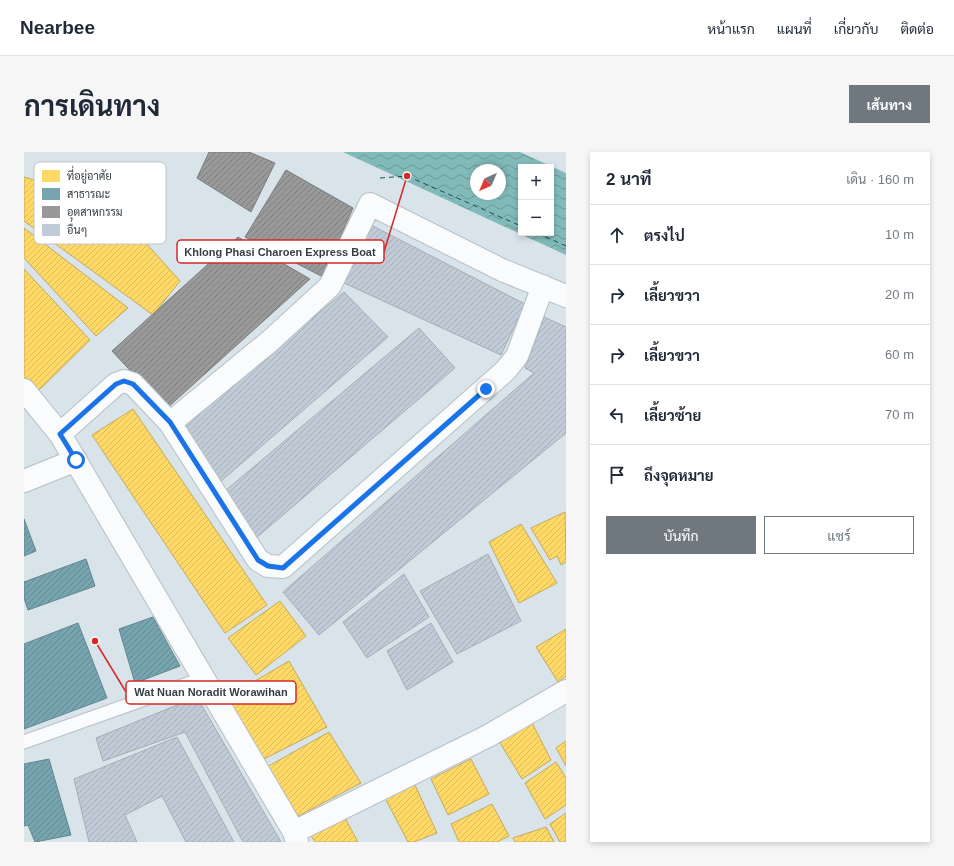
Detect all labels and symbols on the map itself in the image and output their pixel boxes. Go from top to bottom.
legend [34,162,166,244]
north arrow [470,164,506,200]
text: ที่อยู่อาศัย [67,165,112,184]
text: สาธารณะ [67,188,110,200]
text: อุตสาหกรรม [67,206,123,221]
text: อื่นๆ [67,219,87,237]
callout: Khlong Phasi Charoen Express Boat [177,240,384,263]
text: Khlong Phasi Charoen Express Boat [184,246,376,258]
route end [477,380,495,398]
route start [67,451,85,469]
callout: Wat Nuan Noradit Worawihan [126,681,296,704]
text: Wat Nuan Noradit Worawihan [134,686,288,698]

